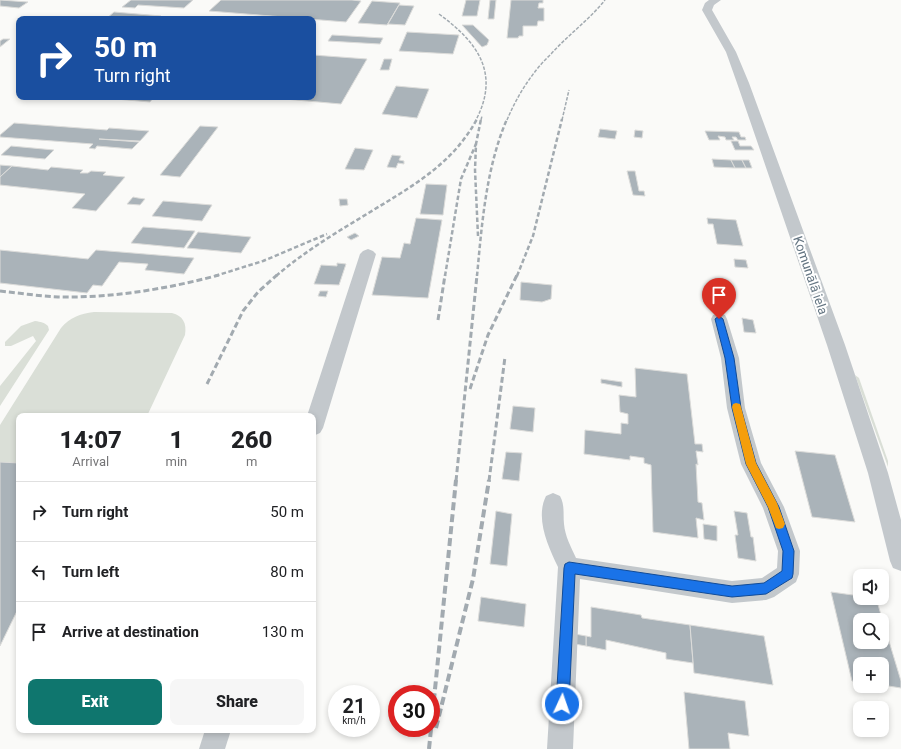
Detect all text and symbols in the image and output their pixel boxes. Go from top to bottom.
text: 50 m [94,31,157,64]
icon: right [28,32,80,84]
text: Turn right [94,65,171,86]
street label: Komunālā iela [790,234,831,316]
pin [702,278,736,319]
icon: arrive [708,284,730,306]
text: 14:07 [60,426,122,454]
text: 1 [169,426,183,454]
text: 260 [231,426,272,454]
text: Arrival [72,454,109,469]
text: min [166,454,187,469]
text: m [246,454,257,469]
icon: right [28,501,50,523]
text: Turn right [62,503,128,521]
text: 50 m [270,503,304,521]
icon: left [28,561,50,583]
text: Turn left [62,563,119,581]
text: 80 m [270,563,304,581]
map controls [853,569,889,737]
button: sound [853,569,889,605]
button: search [853,613,889,649]
icon: arrive [28,621,50,643]
text: Arrive at destination [62,623,199,641]
text: 130 m [262,623,304,641]
button: + [853,657,889,693]
button: Exit [28,679,162,725]
button: Share [170,679,304,725]
position arrow [541,683,583,725]
speed limit sign: 30 [388,685,440,737]
text: 21 [343,694,365,718]
button: − [853,701,889,737]
text: km/h [342,715,366,726]

